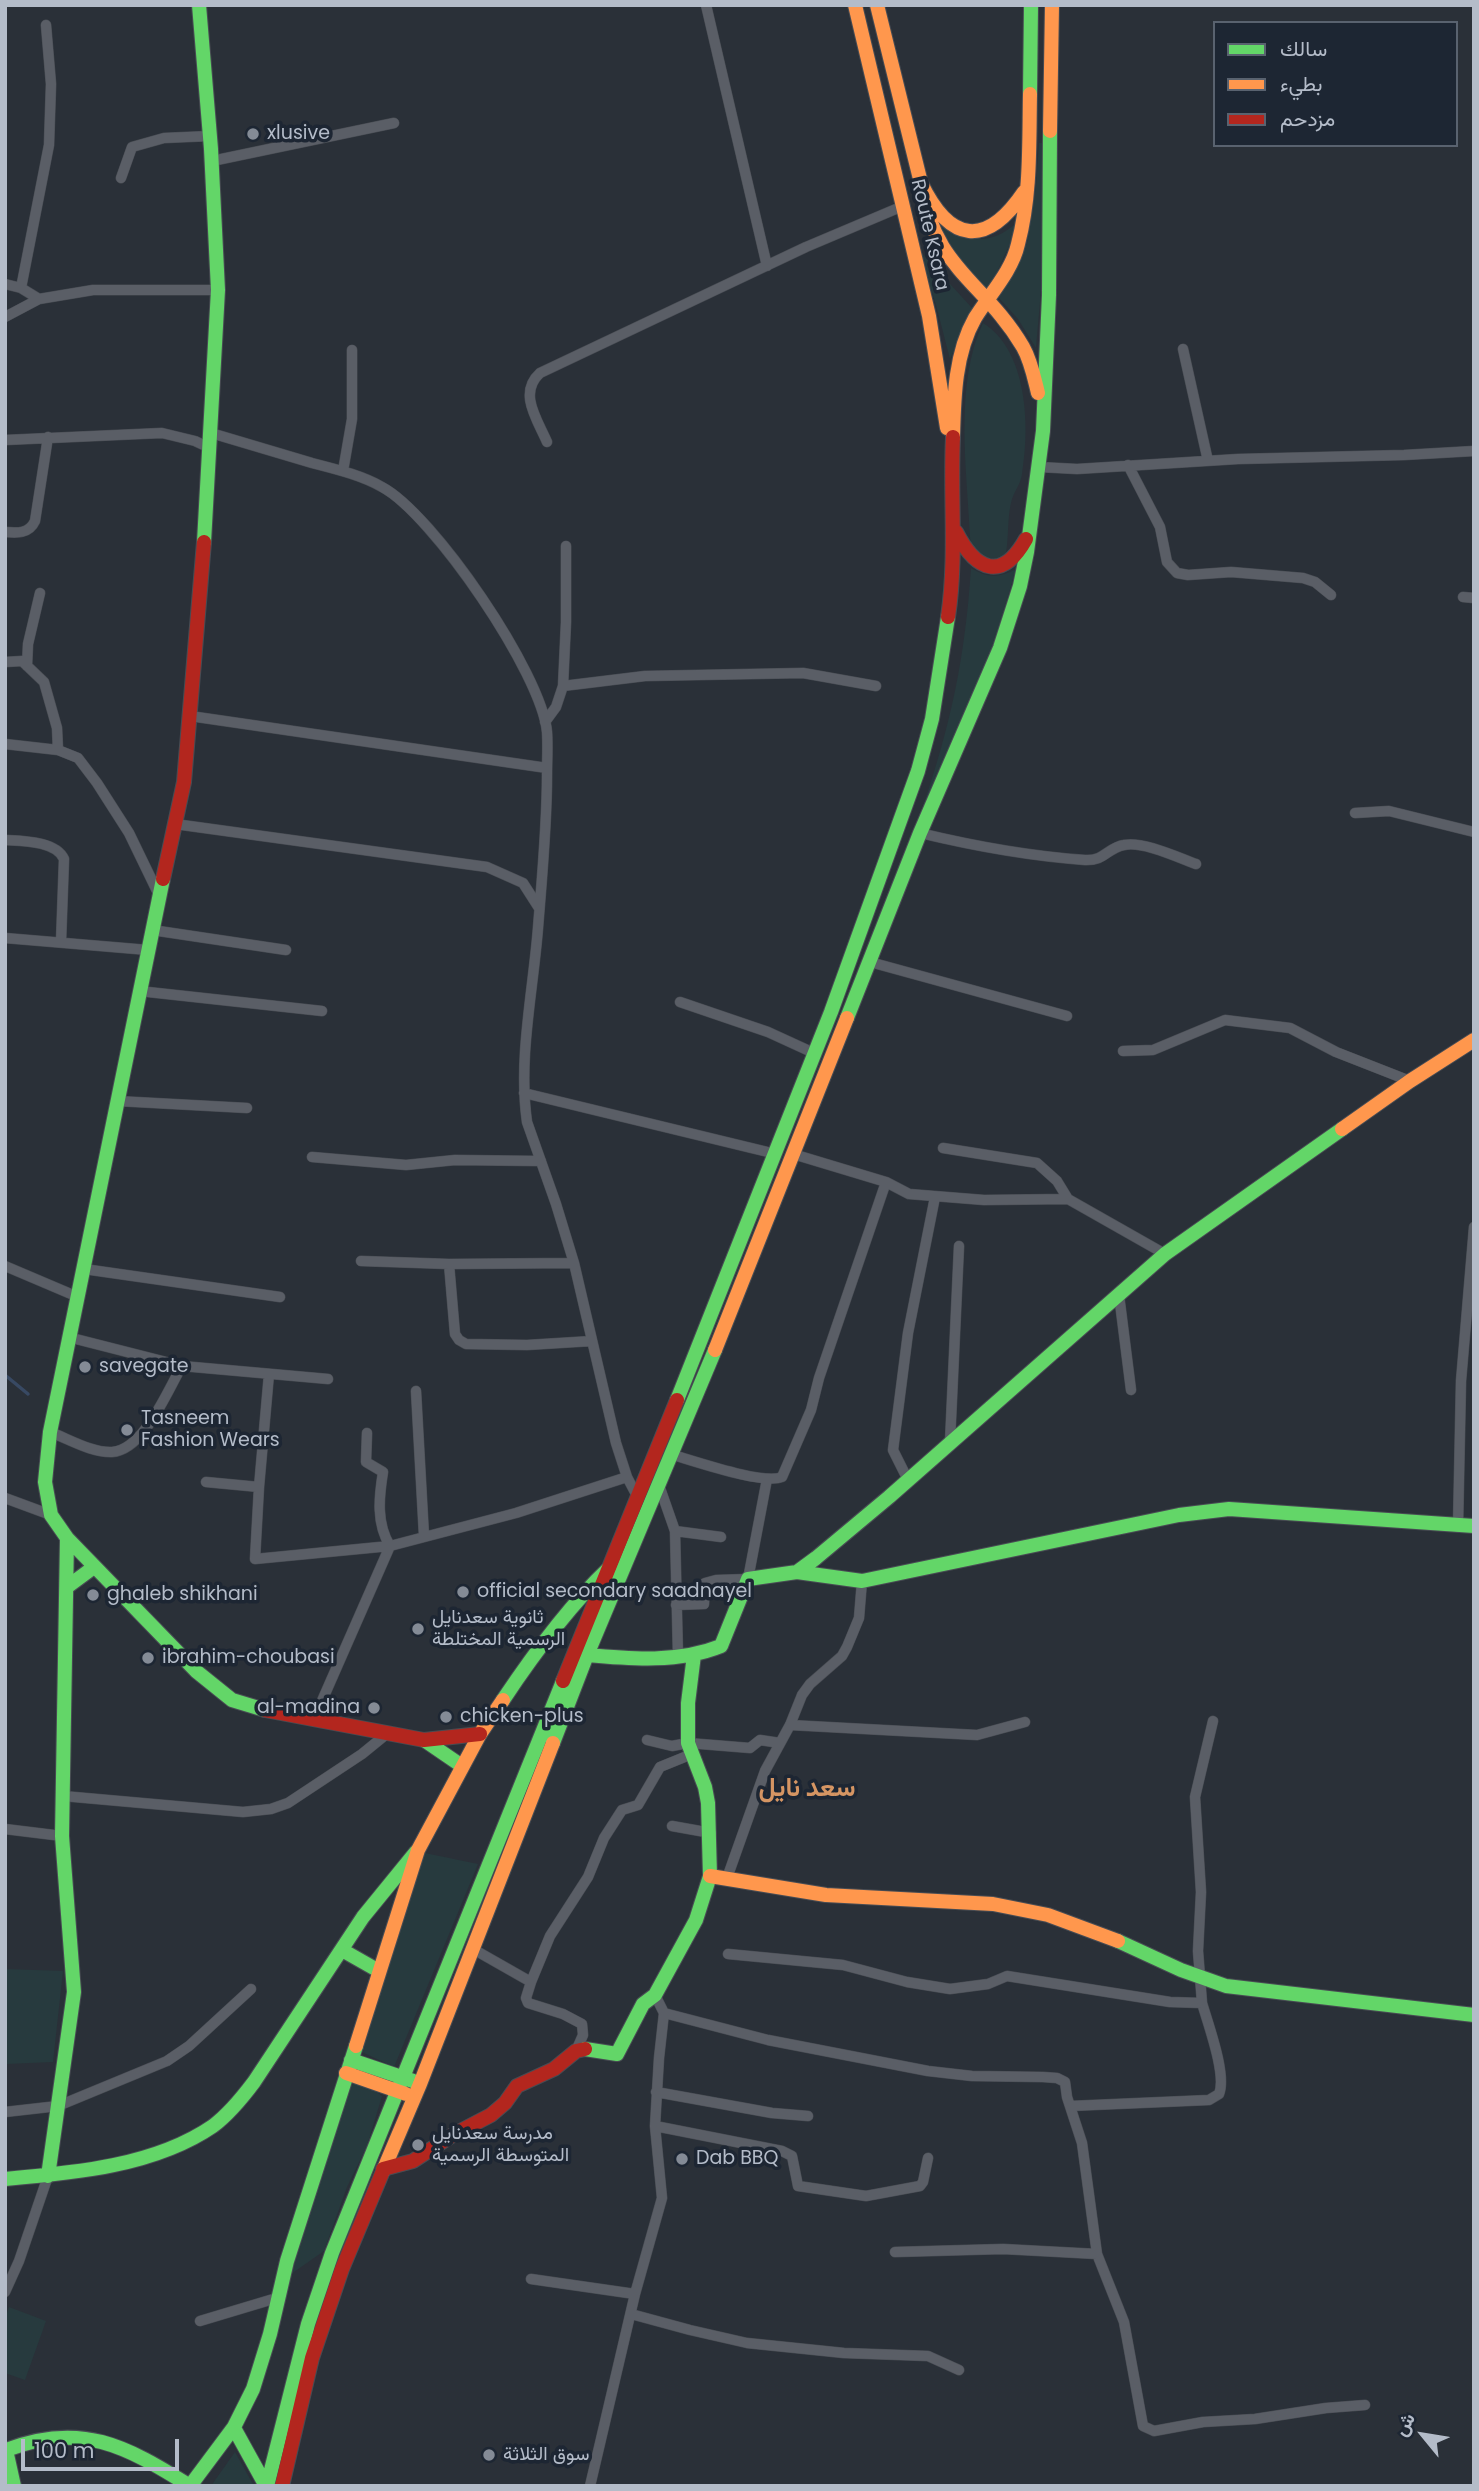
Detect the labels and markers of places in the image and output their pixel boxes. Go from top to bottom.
place label: xlusive [267,123,330,145]
marker: xlusive [245,126,261,142]
place label: savegate [99,1356,189,1378]
marker: savegate [77,1359,93,1375]
place label: Tasneem Fashion Wears [141,1408,280,1452]
marker: Tasneem Fashion Wears [119,1422,135,1438]
place label: official secondary saadnayel [477,1581,752,1603]
place label: ghaleb shikhani [107,1584,258,1606]
marker: official secondary saadnayel [455,1584,471,1600]
marker: ghaleb shikhani [85,1587,101,1603]
place label: ثانوية سعدنايل الرسمية المختلطة [432,1607,565,1651]
marker: ثانوية سعدنايل الرسمية المختلطة [410,1621,426,1637]
place label: ibrahim-choubasi [162,1647,335,1669]
marker: ibrahim-choubasi [140,1650,156,1666]
place label: al-madina [257,1697,360,1719]
marker: al-madina [366,1700,382,1716]
place label: chicken-plus [460,1706,584,1728]
marker: chicken-plus [438,1709,454,1725]
place label: مدرسة سعدنايل المتوسطة الرسمية [432,2123,569,2167]
marker: مدرسة سعدنايل المتوسطة الرسمية [410,2137,426,2153]
place label: Dab BBQ [696,2148,778,2170]
marker: Dab BBQ [674,2151,690,2167]
place label: سوق الثلاثة [503,2444,589,2466]
marker: سوق الثلاثة [481,2447,497,2463]

